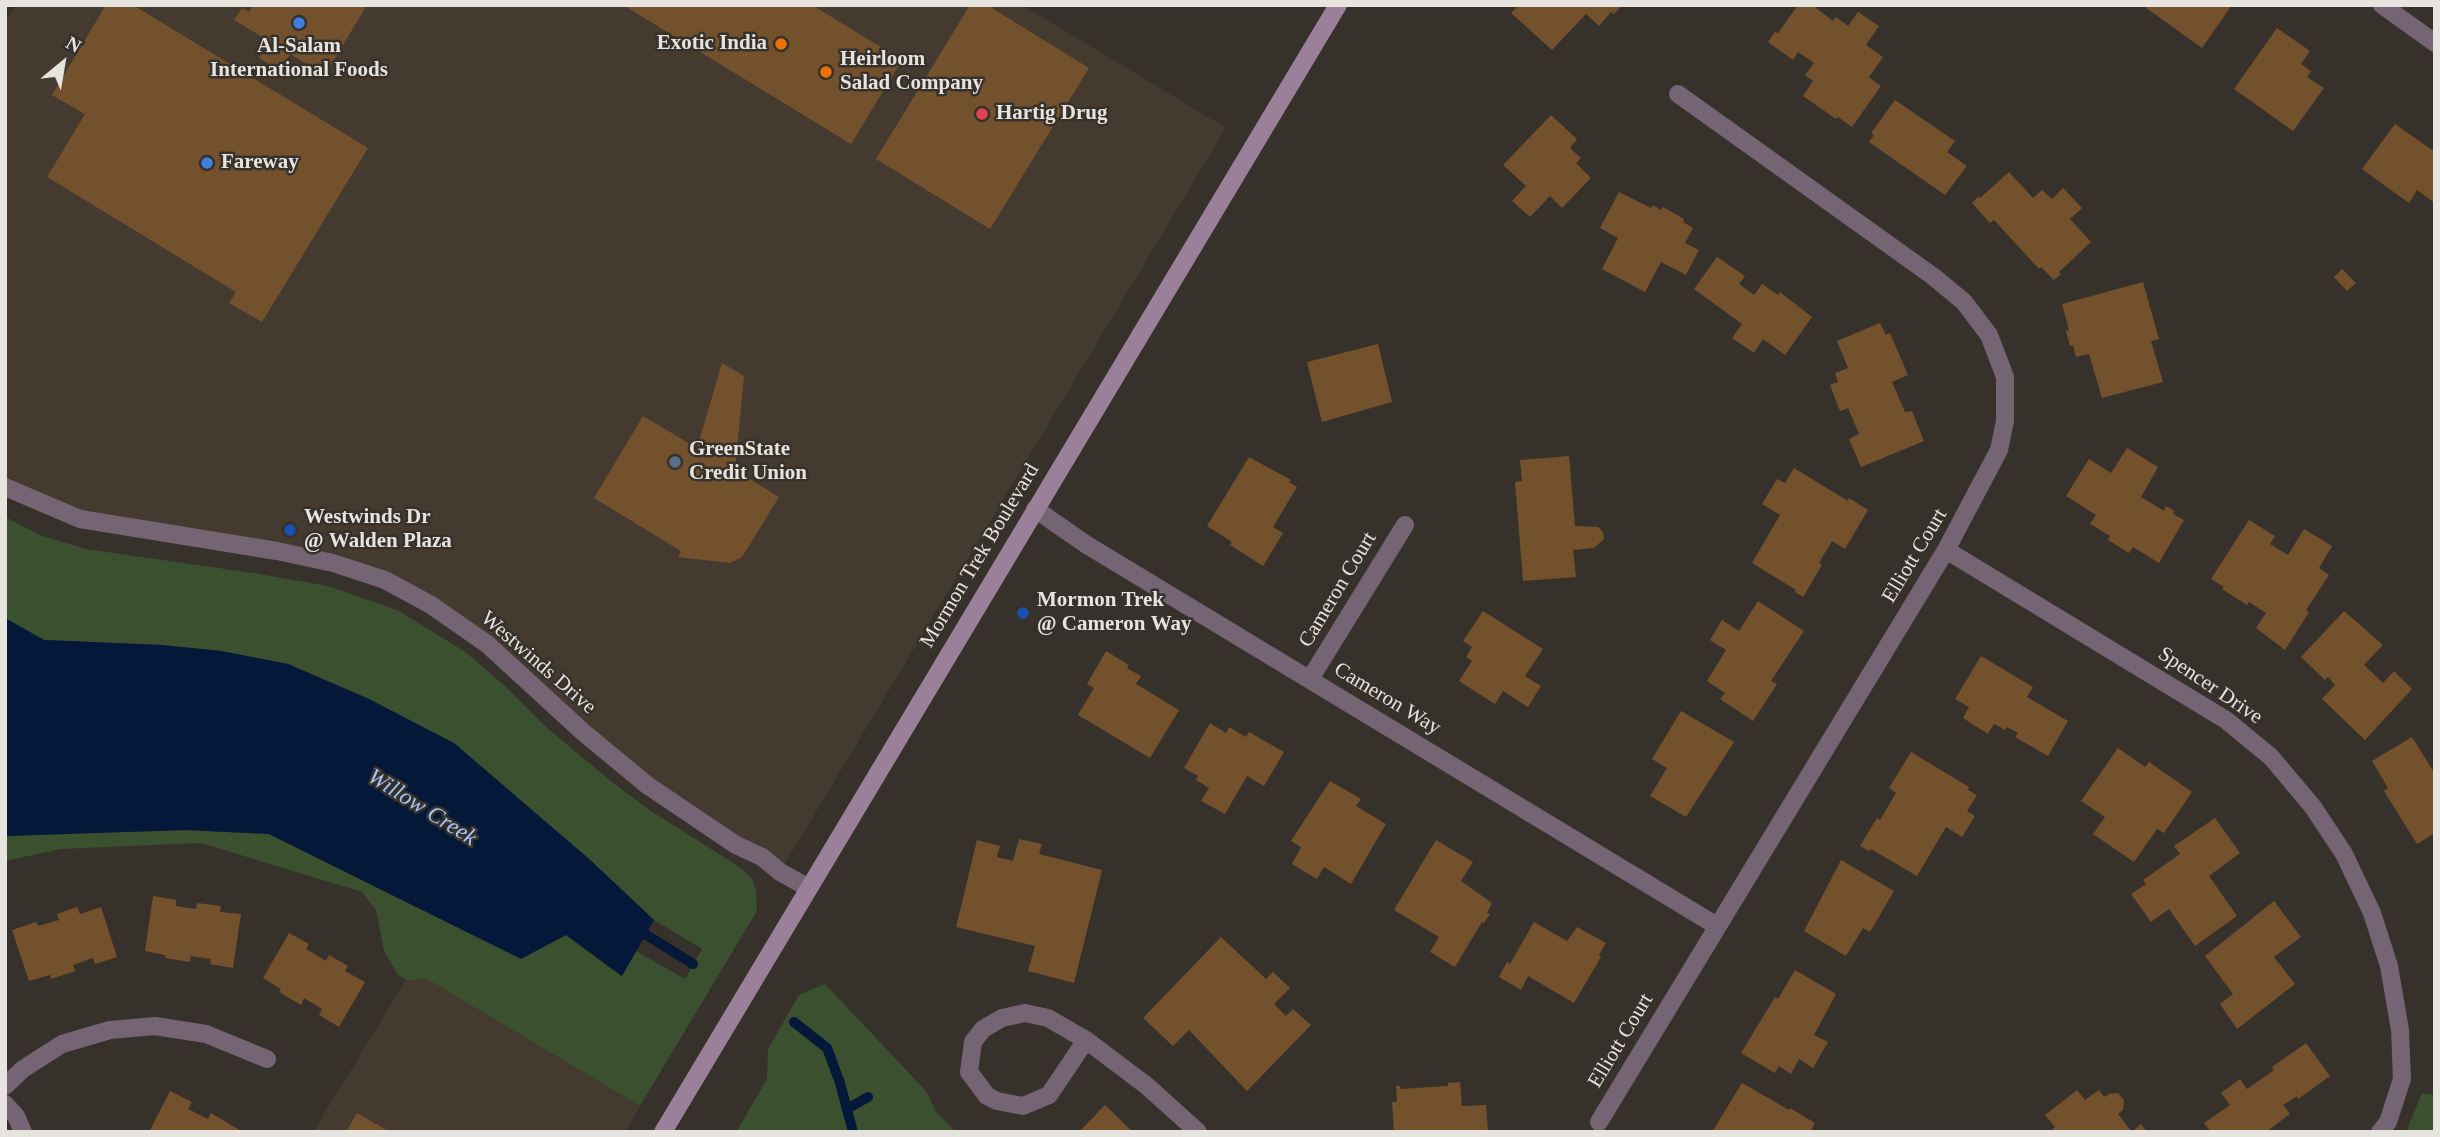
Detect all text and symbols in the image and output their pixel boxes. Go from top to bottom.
marker: Al-Salam International Foods [291,15,307,31]
north arrow [28,28,98,98]
place label: Exotic India [657,31,767,57]
text: N [63,32,85,57]
place label: Al-Salam International Foods [210,34,388,84]
marker: Exotic India [773,36,789,52]
place label: Heirloom Salad Company [840,47,983,97]
marker: Heirloom Salad Company [818,64,834,80]
place label: Hartig Drug [996,101,1107,127]
marker: Hartig Drug [974,106,990,122]
place label: Fareway [221,150,299,176]
marker: Fareway [199,155,215,171]
place label: GreenState Credit Union [689,437,807,487]
marker: GreenState Credit Union [667,454,683,470]
street label: Mormon Trek Boulevard [915,459,1045,653]
street label: Elliott Court [1877,504,1953,608]
place label: Westwinds Dr @ Walden Plaza [304,505,452,555]
marker: Westwinds Dr @ Walden Plaza [282,522,298,538]
street label: Cameron Court [1294,528,1382,652]
place label: Mormon Trek @ Cameron Way [1037,588,1191,638]
marker: Mormon Trek @ Cameron Way [1015,605,1031,621]
street label: Westwinds Drive [475,606,601,720]
street label: Spencer Drive [2153,642,2267,730]
street label: Cameron Way [1329,657,1445,741]
water label: Willow Creek [362,764,482,852]
street label: Elliott Court [1583,989,1659,1093]

